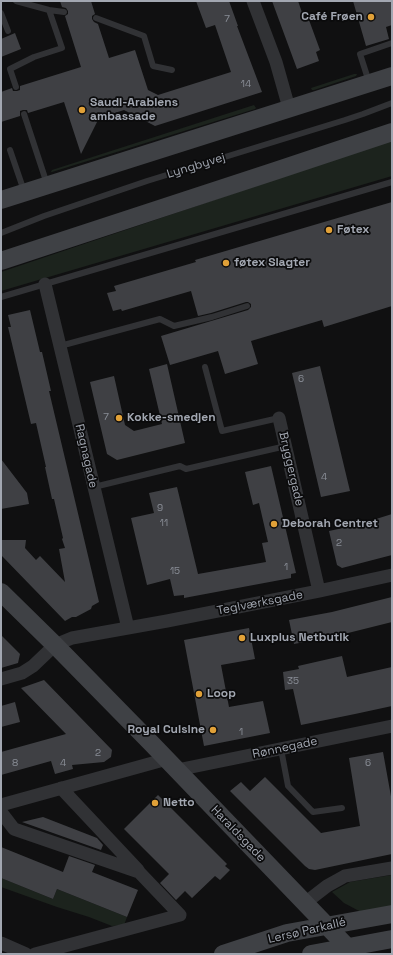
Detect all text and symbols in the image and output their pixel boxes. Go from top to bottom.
place label: Café Frøen [301,10,363,24]
marker: Café Frøen [366,12,376,22]
house number: 7 [224,13,230,25]
house number: 14 [241,78,251,90]
place label: Saudi-Arabiens ambassade [90,96,178,124]
marker: Saudi-Arabiens ambassade [77,105,87,115]
street label: Lyngbyvej [165,150,227,182]
place label: Føtex [337,223,369,237]
marker: Føtex [324,225,334,235]
place label: føtex Slagter [234,256,310,270]
marker: føtex Slagter [221,258,231,268]
house number: 6 [298,373,304,385]
house number: 7 [103,411,109,423]
place label: Kokke-smedjen [127,411,216,425]
marker: Kokke-smedjen [114,413,124,423]
street label: Ragnagade [72,423,100,489]
street label: Bryggergade [275,430,307,508]
house number: 4 [321,471,327,483]
house number: 9 [157,502,163,514]
house number: 11 [160,517,168,529]
place label: Deborah Centret [282,517,378,531]
marker: Deborah Centret [269,519,279,529]
house number: 2 [336,537,342,549]
house number: 1 [284,561,288,573]
house number: 15 [170,565,180,577]
street label: Teglværksgade [216,588,304,618]
place label: Luxplus Netbutik [250,631,349,645]
marker: Luxplus Netbutik [237,633,247,643]
house number: 35 [287,675,299,687]
place label: Loop [207,687,236,701]
marker: Loop [194,689,204,699]
place label: Royal Cuisine [127,723,205,737]
marker: Royal Cuisine [208,725,218,735]
house number: 1 [239,726,243,738]
street label: Rønnegade [251,734,319,762]
house number: 2 [95,747,101,759]
house number: 8 [12,757,18,769]
house number: 4 [60,757,66,769]
house number: 6 [365,757,371,769]
place label: Netto [163,796,195,810]
marker: Netto [150,798,160,808]
street label: Haraldsgade [208,803,268,865]
street label: Lersø Parkallé [267,915,347,947]

